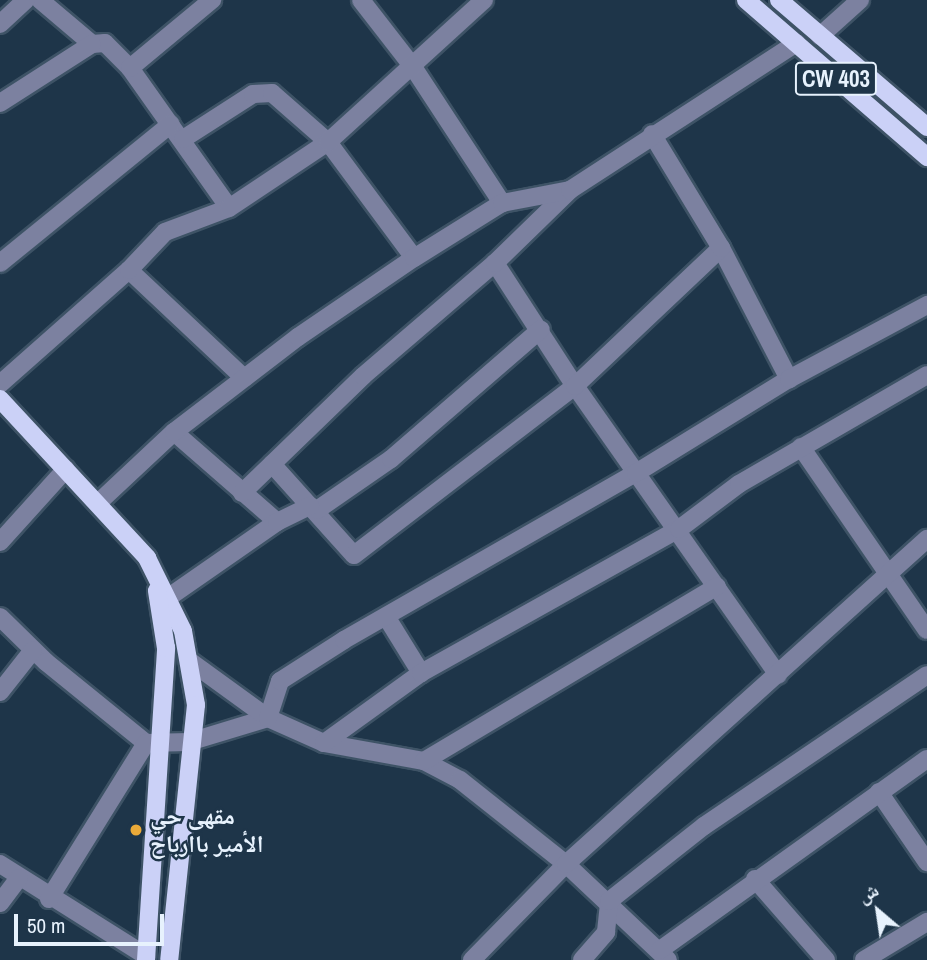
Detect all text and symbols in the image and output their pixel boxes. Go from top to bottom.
road number: CW 403 [794,60,878,99]
place label: مقهى حي الأمير باارباح [150,802,263,858]
marker: مقهى حي الأمير باارباح [128,822,144,838]
north arrow [843,876,913,946]
text: ش [853,876,883,909]
scale bar [18,900,168,944]
text: 50 m [27,911,65,940]

